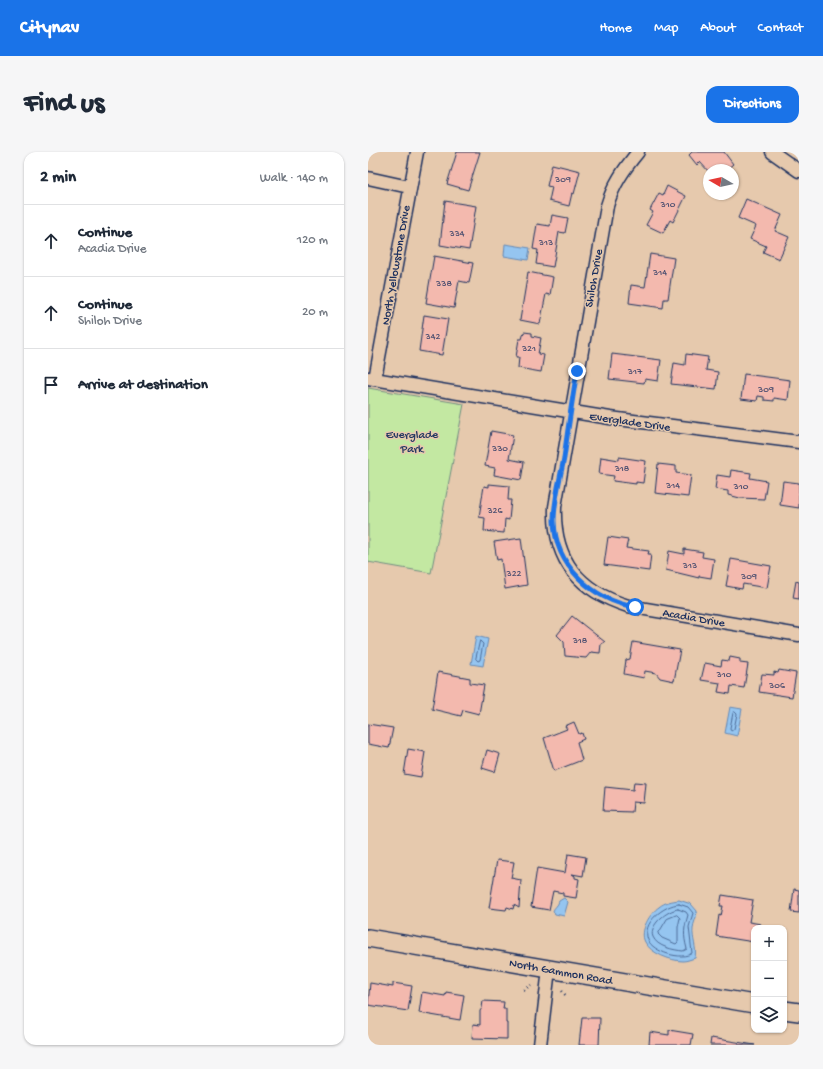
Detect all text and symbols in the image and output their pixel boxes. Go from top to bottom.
text: Citynav [20,17,79,40]
text: Home [600,20,632,37]
text: Map [654,20,678,37]
text: About [700,20,736,37]
text: Contact [758,20,803,37]
button: Directions [706,86,799,123]
text: Find us [24,88,104,121]
north arrow [703,164,739,200]
text: 2 min [40,168,76,188]
text: Walk · 140 m [260,171,328,186]
house number: 309 [554,174,571,186]
house number: 310 [660,199,676,211]
street label: North Yellowstone Drive [380,204,415,326]
text: Continue [78,224,132,242]
house number: 334 [448,228,465,240]
icon: ahead [40,230,62,252]
text: 120 m [297,233,328,248]
house number: 313 [538,237,553,249]
text: Acadia Drive [78,242,146,257]
street label: Shiloh Drive [583,247,607,309]
house number: 314 [652,267,667,279]
house number: 338 [435,278,452,290]
text: Continue [78,296,132,314]
icon: ahead [40,302,62,324]
text: 20 m [302,305,328,320]
text: Shiloh Drive [78,314,142,329]
house number: 342 [425,331,441,343]
house number: 321 [521,343,536,355]
route end [568,362,586,380]
house number: 317 [627,366,643,378]
icon: arrive [40,374,62,396]
text: Arrive at destination [78,376,208,394]
house number: 309 [757,384,774,396]
street label: Everglade Drive [588,410,672,436]
park label: Everglade Park [386,429,439,457]
house number: 330 [491,443,508,455]
house number: 318 [614,463,630,475]
house number: 314 [665,480,680,492]
house number: 310 [733,481,749,493]
house number: 326 [486,505,504,517]
house number: 313 [682,560,697,572]
house number: 322 [506,568,522,580]
house number: 309 [740,571,757,583]
route start [626,598,644,616]
street label: Acadia Drive [661,607,727,631]
house number: 318 [572,635,588,647]
house number: 310 [716,669,732,681]
house number: 306 [768,680,786,692]
map controls [751,925,787,1033]
button: + [751,925,787,961]
street label: North Gammon Road [508,957,614,989]
button: − [751,961,787,997]
button: layers [751,997,787,1033]

